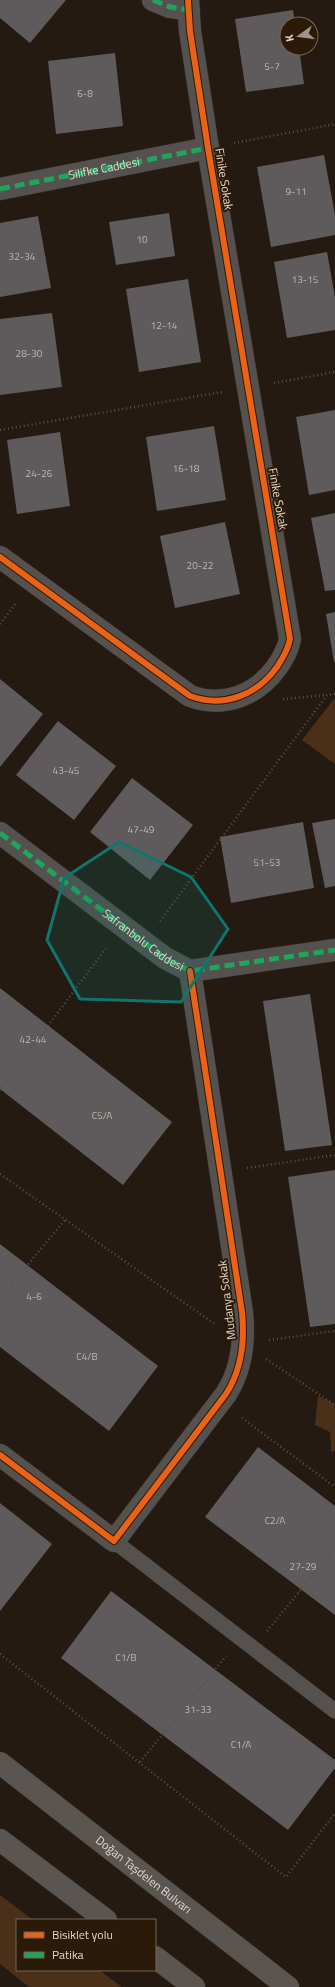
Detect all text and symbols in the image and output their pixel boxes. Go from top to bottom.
north arrow [279,16,319,56]
text: K [281,33,298,44]
house number: 5-7 [264,59,280,74]
house number: 6-8 [77,86,93,101]
street label: Finike Sokak [210,147,239,212]
street label: Silifke Caddesi [67,152,141,184]
house number: 9-11 [285,184,307,199]
house number: 10 [136,232,148,247]
house number: 32-34 [9,249,36,264]
house number: 13-15 [292,272,319,287]
house number: 12-14 [151,318,178,333]
house number: 28-30 [16,346,43,361]
house number: 16-18 [173,461,200,476]
house number: 24-26 [26,466,53,481]
street label: Finike Sokak [264,466,293,532]
house number: 20-22 [187,558,213,573]
house number: 43-45 [53,763,80,778]
house number: 47-49 [128,822,155,837]
house number: 51-53 [254,855,280,870]
street label: Safranbolu Caddesi [99,904,188,975]
house number: 42-44 [20,1032,47,1047]
house number: C5/A [92,1108,112,1123]
street label: Mudanya Sokak [212,1259,241,1341]
house number: 4-6 [26,1289,42,1304]
house number: C4/B [76,1349,98,1364]
house number: C2/A [265,1513,285,1528]
house number: 27-29 [290,1559,317,1574]
house number: C1/B [115,1650,137,1665]
house number: 31-33 [185,1702,211,1717]
house number: C1/A [231,1737,251,1752]
street label: Doğan Taşdelen Bulvarı [92,1831,196,1918]
legend [16,1919,156,1971]
text: Bisiklet yolu [52,1925,113,1944]
text: Patika [52,1945,84,1964]

